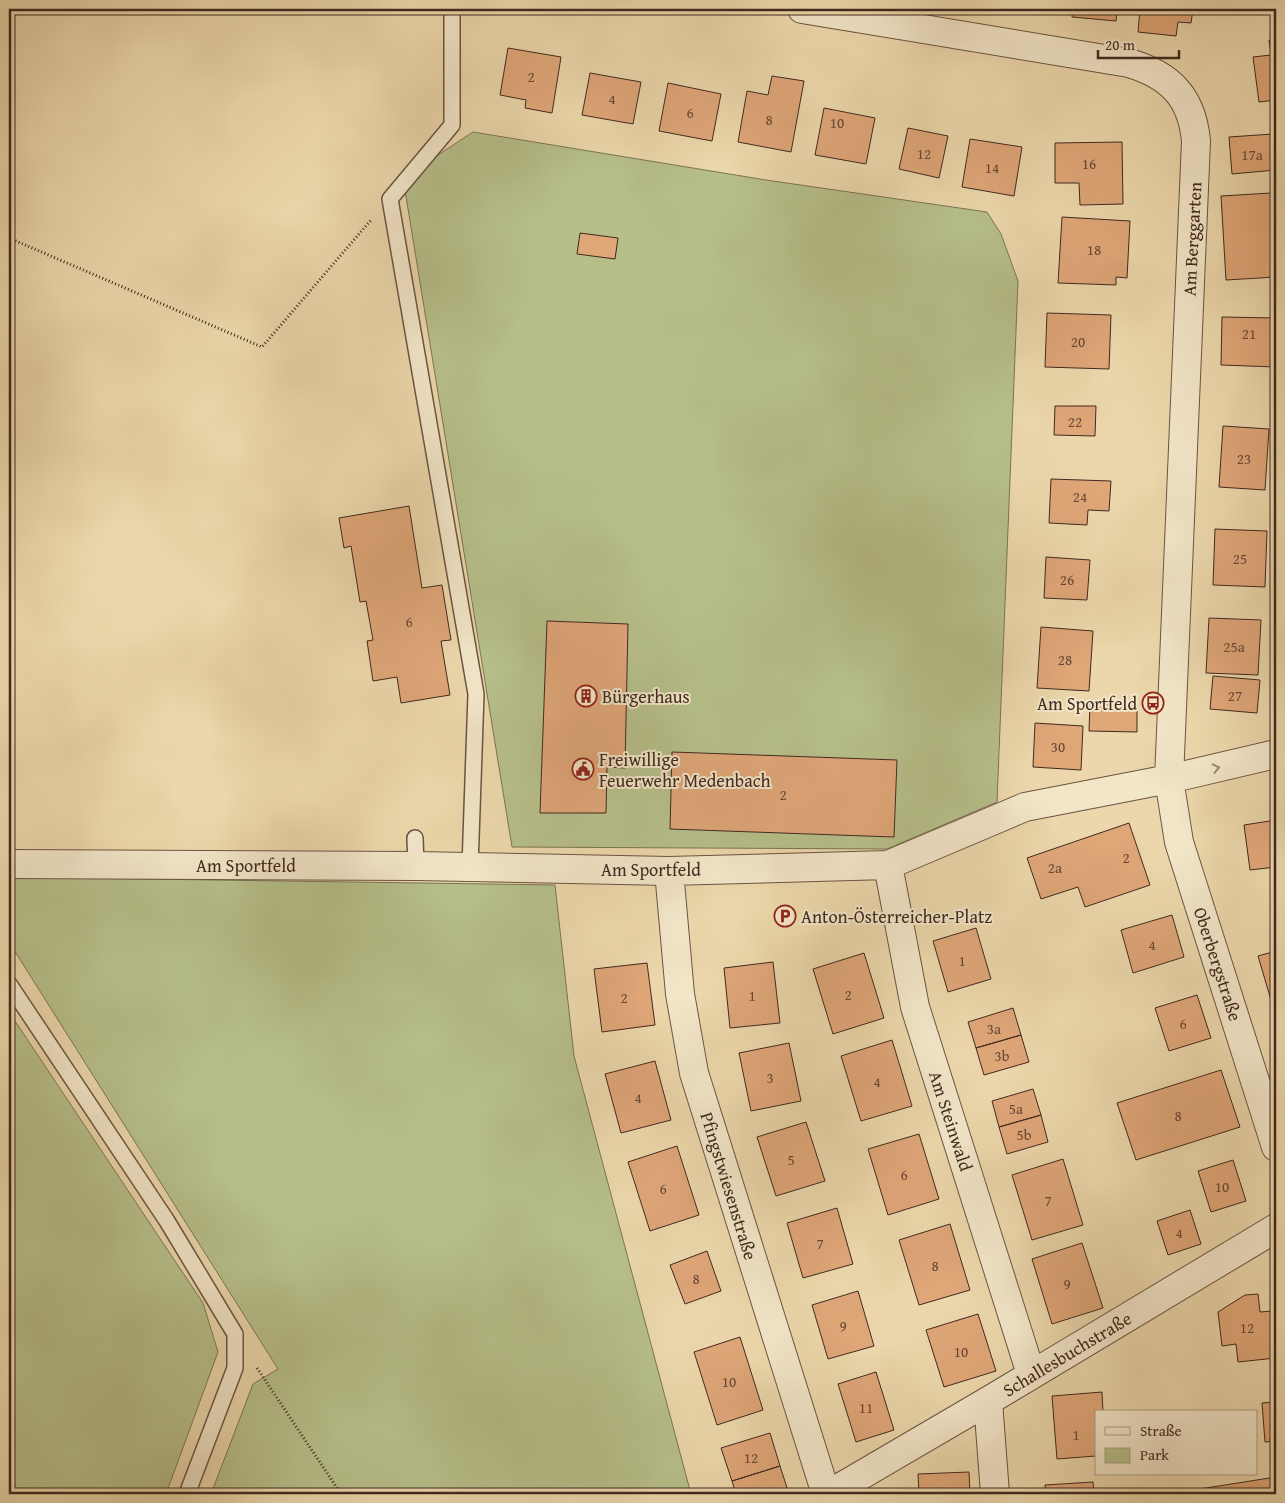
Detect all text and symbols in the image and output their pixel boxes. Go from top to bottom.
scale bar [1098,28,1179,60]
text: 20 m [1105,34,1136,55]
house number: 2 [527,66,535,87]
house number: 4 [608,88,616,109]
house number: 6 [686,102,694,123]
house number: 8 [765,109,773,130]
house number: 10 [830,112,844,133]
house number: 12 [917,143,931,164]
house number: 17a [1241,144,1263,165]
house number: 16 [1082,153,1096,174]
house number: 14 [985,157,999,178]
street label: Am Berggarten [1176,181,1208,297]
house number: 18 [1087,239,1101,260]
house number: 21 [1242,323,1256,344]
house number: 20 [1071,331,1085,352]
house number: 22 [1068,411,1082,432]
house number: 23 [1237,448,1251,469]
house number: 24 [1073,486,1087,507]
house number: 25 [1233,548,1247,569]
house number: 26 [1060,569,1074,590]
house number: 6 [405,611,413,632]
house number: 25a [1223,636,1245,657]
house number: 28 [1058,649,1072,670]
place label: Bürgerhaus [602,683,690,710]
building icon: Bürgerhaus [574,684,598,708]
house number: 27 [1228,685,1242,706]
place label: Am Sportfeld [1037,690,1137,717]
bus stop icon: Am Sportfeld [1141,691,1165,715]
house number: 30 [1051,736,1065,757]
place label: Freiwillige Feuerwehr Medenbach [599,746,770,794]
public building icon: Freiwillige Feuerwehr Medenbach [571,757,595,781]
one-way arrow [1212,763,1221,774]
house number: 2 [779,784,787,805]
house number: 2 [1122,847,1130,868]
street label: Am Sportfeld [196,852,296,879]
street label: Am Sportfeld [601,856,701,883]
house number: 2a [1048,857,1062,878]
place label: Anton-Österreicher-Platz [801,903,992,930]
street label: Oberbergstraße [1187,903,1249,1025]
parking icon: Anton-Österreicher-Platz [773,904,797,928]
house number: 4 [1148,934,1156,955]
house number: 1 [958,950,966,971]
house number: 2 [844,984,852,1005]
house number: 1 [748,985,756,1006]
house number: 2 [620,987,628,1008]
house number: 6 [1179,1013,1187,1034]
house number: 3a [987,1018,1001,1039]
house number: 3b [995,1045,1010,1066]
house number: 3 [766,1067,774,1088]
street label: Am Steinwald [922,1067,980,1175]
house number: 4 [873,1071,881,1092]
house number: 4 [634,1087,642,1108]
house number: 5a [1009,1098,1023,1119]
house number: 8 [1174,1105,1182,1126]
street label: Pfingstwiesenstraße [694,1109,764,1263]
house number: 5b [1017,1124,1032,1145]
house number: 5 [787,1149,795,1170]
house number: 6 [900,1164,908,1185]
house number: 10 [1215,1176,1229,1197]
house number: 6 [659,1178,667,1199]
house number: 7 [1044,1190,1052,1211]
house number: 4 [1175,1222,1183,1243]
house number: 7 [816,1233,824,1254]
house number: 8 [931,1255,939,1276]
house number: 8 [692,1268,700,1289]
house number: 9 [1063,1273,1071,1294]
street label: Schallesbuchstraße [998,1305,1136,1403]
house number: 9 [839,1315,847,1336]
house number: 12 [1240,1317,1254,1338]
house number: 10 [954,1341,968,1362]
house number: 10 [722,1371,736,1392]
house number: 11 [859,1397,873,1418]
legend [1095,1410,1258,1476]
text: Straße [1140,1420,1182,1441]
house number: 1 [1072,1424,1080,1445]
text: Park [1140,1444,1169,1465]
house number: 12 [744,1447,758,1468]

